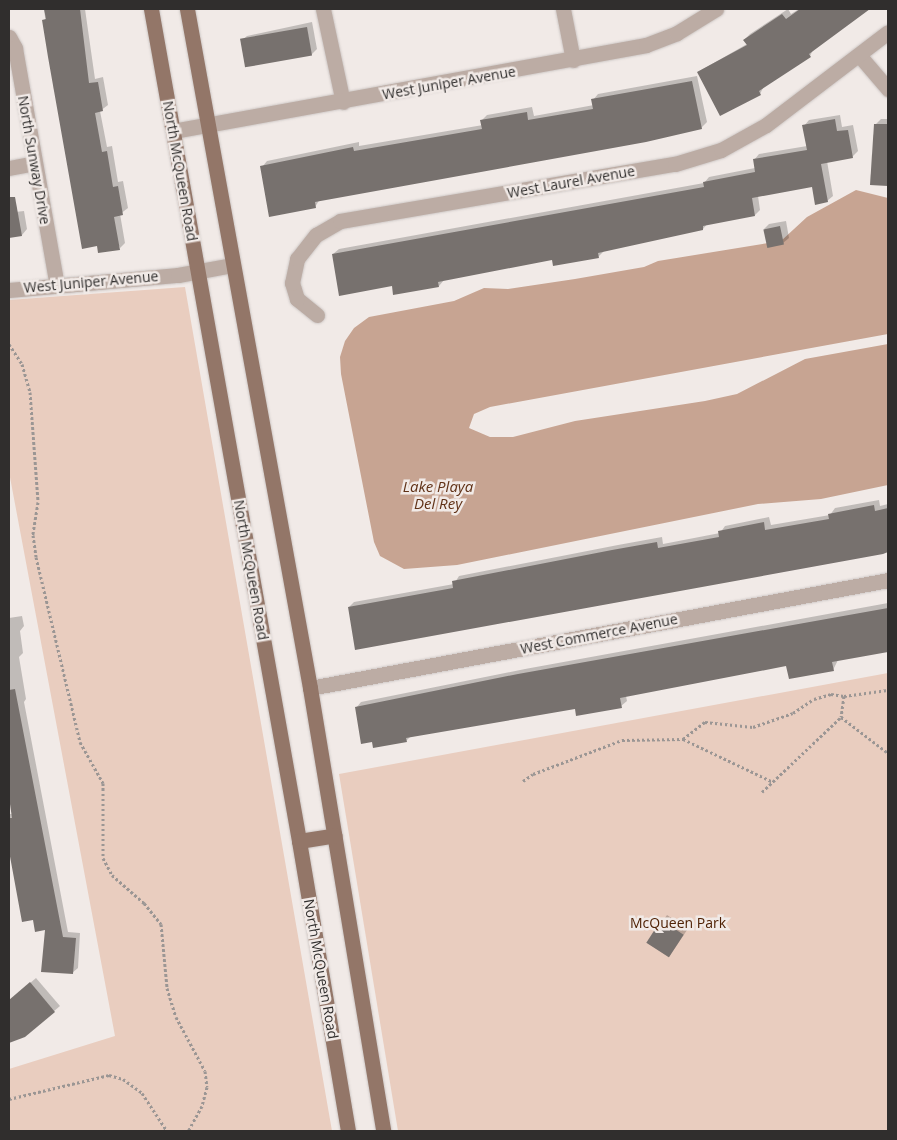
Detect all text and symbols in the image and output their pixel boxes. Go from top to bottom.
street label: West Juniper Avenue [381,63,517,103]
street label: North Sunway Drive [14,94,54,226]
street label: North McQueen Road [159,100,201,242]
street label: West Laurel Avenue [506,163,636,201]
street label: West Juniper Avenue [23,268,159,296]
water label: Lake Playa Del Rey [403,477,473,512]
street label: North McQueen Road [230,499,272,641]
street label: West Commerce Avenue [519,611,679,657]
street label: North McQueen Road [300,898,342,1040]
park label: McQueen Park [630,915,726,931]

